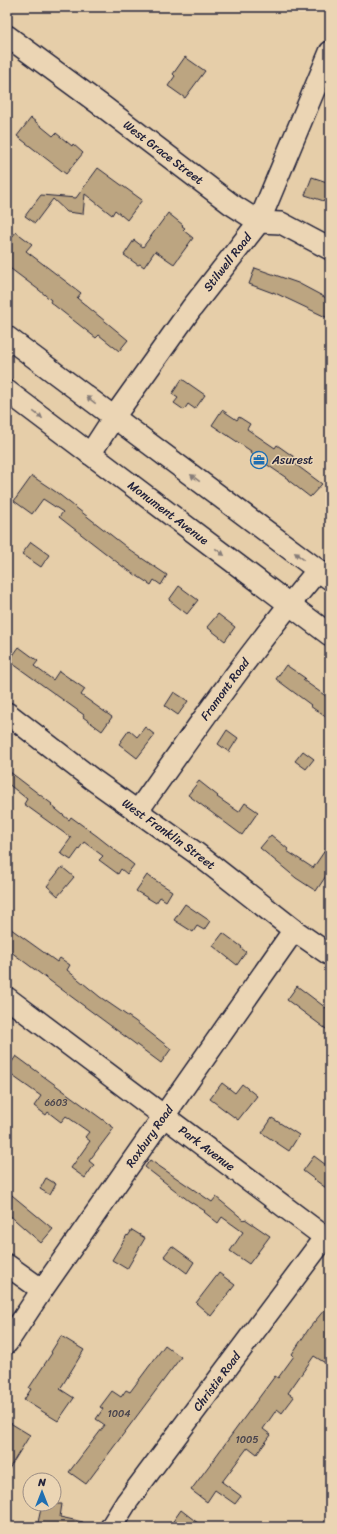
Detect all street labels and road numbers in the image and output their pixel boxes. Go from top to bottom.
street label: West Grace Street [118,114,209,191]
street label: Stilwell Road [197,228,258,296]
street label: Monument Avenue [123,475,214,551]
street label: Framont Road [194,653,256,725]
street label: West Franklin Street [117,792,220,875]
street label: Roxbury Road [120,1100,180,1172]
street label: Park Avenue [174,1120,240,1177]
street label: Christie Road [187,1345,248,1416]

